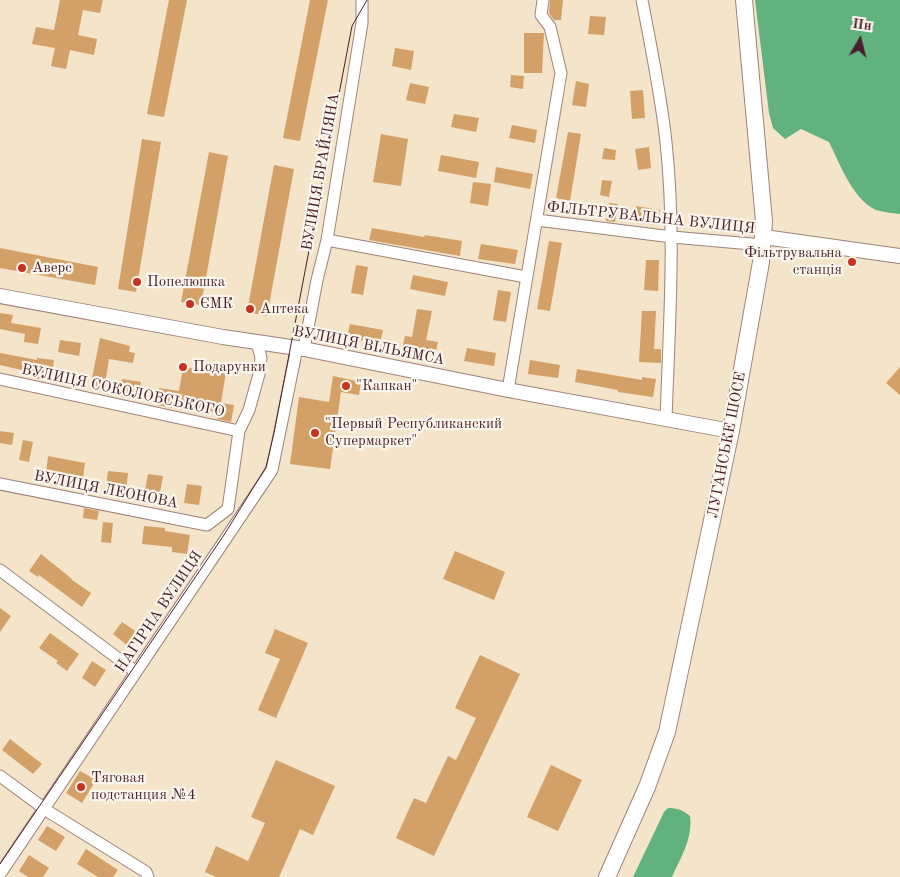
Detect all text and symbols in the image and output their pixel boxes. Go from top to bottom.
north arrow [835,15,885,65]
text: Пн [852,17,873,33]
street label: ВУЛИЦЯ БРАЙЛЯНА [298,92,344,252]
street label: ФІЛЬТРУВАЛЬНА ВУЛИЦЯ [546,198,756,238]
place label: Фільтрувальна станція [744,244,842,279]
marker: Фільтрувальна станція [846,256,858,268]
place label: Аверс [32,259,72,277]
marker: Аверс [16,262,28,274]
place label: Попелюшка [147,273,225,291]
marker: Попелюшка [131,276,143,288]
place label: ЄМК [200,295,233,313]
marker: ЄМК [184,298,196,310]
place label: Аптека [260,300,309,318]
marker: Аптека [244,303,256,315]
street label: ВУЛИЦЯ ВІЛЬЯМСА [292,322,446,370]
place label: Подарунки [193,358,266,376]
street label: ВУЛИЦЯ СОКОЛОВСЬКОГО [20,361,226,421]
marker: Подарунки [177,361,189,373]
street label: ЛУГАНСЬКЕ ШОСЕ [704,370,750,520]
place label: "Капкан" [356,377,418,395]
marker: "Капкан" [340,380,352,392]
place label: "Первый Республиканский Супермаркет" [325,415,502,450]
marker: "Первый Республиканский Супермаркет" [309,427,321,439]
street label: ВУЛИЦЯ ЛЕОНОВА [32,467,180,513]
street label: НАГІРНА ВУЛИЦЯ [111,548,207,676]
place label: Тяговая подстанция №4 [91,769,196,804]
marker: Тяговая подстанция №4 [75,781,87,793]

